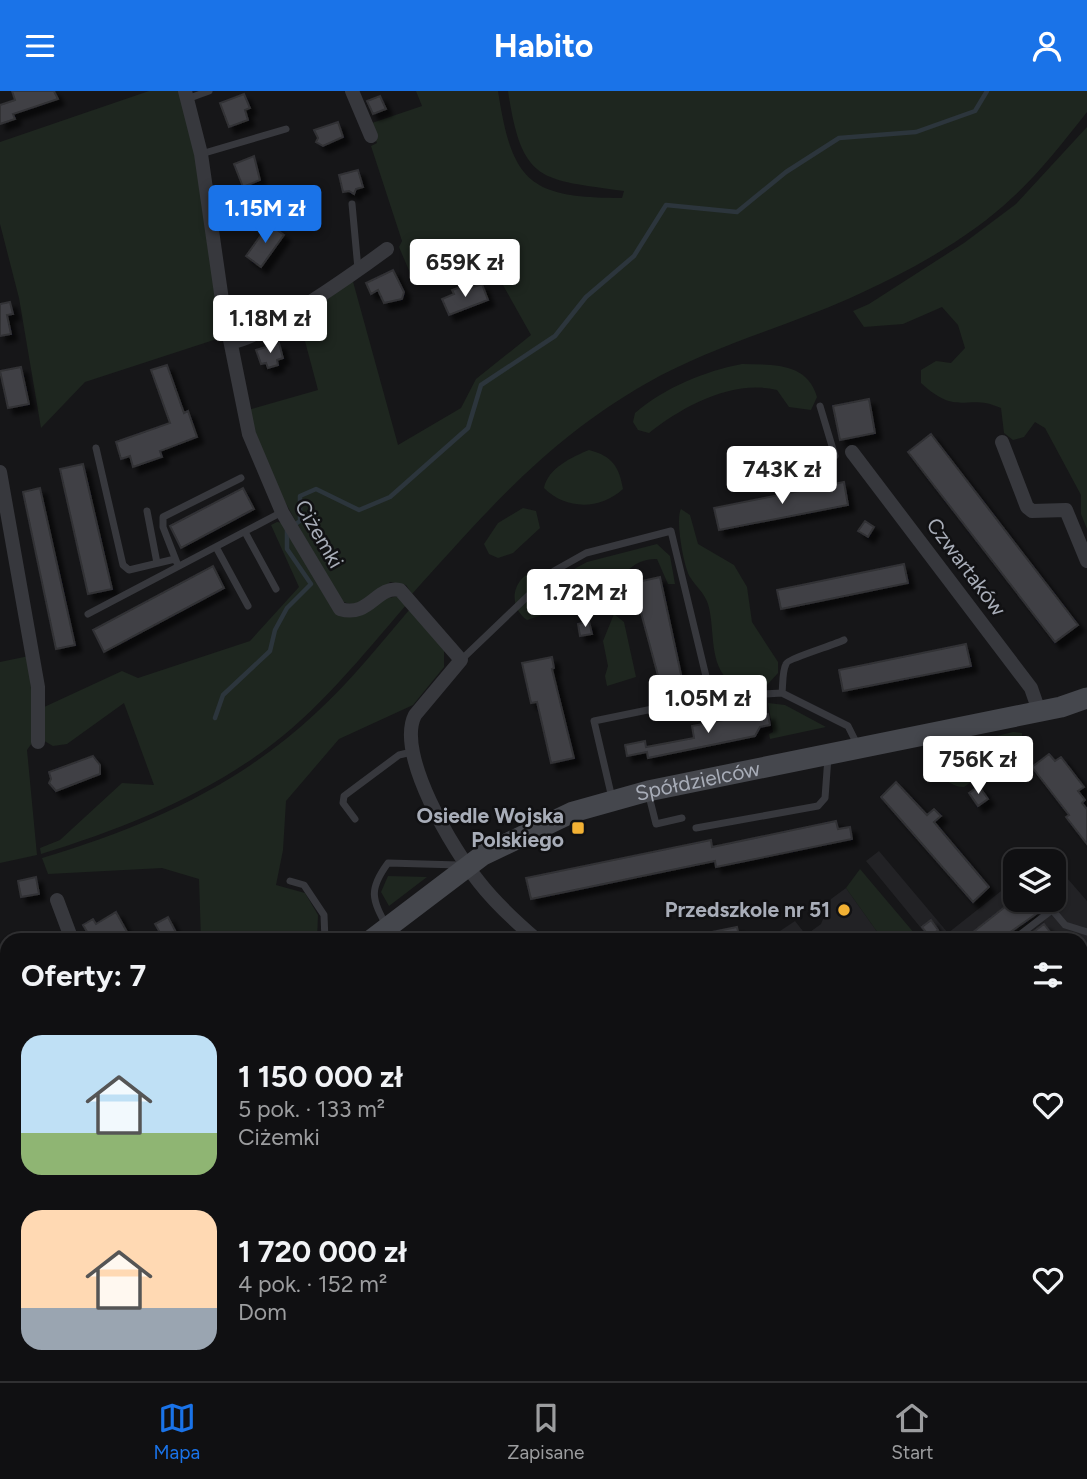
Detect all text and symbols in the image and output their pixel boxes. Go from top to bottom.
icon: menu [21,27,59,65]
text: Habito [494,27,593,65]
icon: person [1028,27,1066,65]
pin: 1.15M zł [193,185,337,245]
text: 1.15M zł [224,194,306,222]
pin: 659K zł [400,239,530,299]
text: 659K zł [426,248,504,276]
pin: 1.18M zł [198,295,342,355]
text: 1.18M zł [229,304,311,332]
pin: 743K zł [717,447,847,506]
text: 743K zł [743,455,821,483]
street label: Ciżemki [290,495,349,572]
street label: Czwartaków [921,513,1012,621]
pin: 1.72M zł [513,569,657,629]
text: 1.72M zł [543,578,627,606]
pin: 1.05M zł [636,675,780,735]
text: 1.05M zł [665,684,751,712]
pin: 756K zł [913,737,1043,796]
text: 756K zł [939,745,1017,773]
street label: Spółdzielców [632,755,763,806]
place label: Osiedle Wojska Polskiego [416,803,564,852]
marker: Osiedle Wojska Polskiego [570,820,586,836]
map controls [1003,849,1066,912]
button: layers [1003,849,1066,912]
place label: Przedszkole nr 51 [665,897,830,922]
marker: Przedszkole nr 51 [836,902,852,918]
icon: filters [1029,956,1067,994]
text: Oferty: 7 [21,957,146,994]
text: 1 150 000 zł [238,1058,403,1095]
icon: home [77,1063,161,1147]
icon: heart [1029,1086,1067,1124]
text: 5 pok. · 133 m² [238,1095,385,1123]
text: Ciżemki [238,1123,320,1151]
text: 1 720 000 zł [238,1233,407,1270]
icon: home [77,1238,161,1322]
icon: heart [1029,1261,1067,1299]
text: 4 pok. · 152 m² [238,1270,387,1298]
text: Dom [238,1298,287,1326]
tab: Mapa [154,1399,200,1464]
tab: Zapisane [507,1399,584,1464]
tab: Start [891,1399,933,1464]

